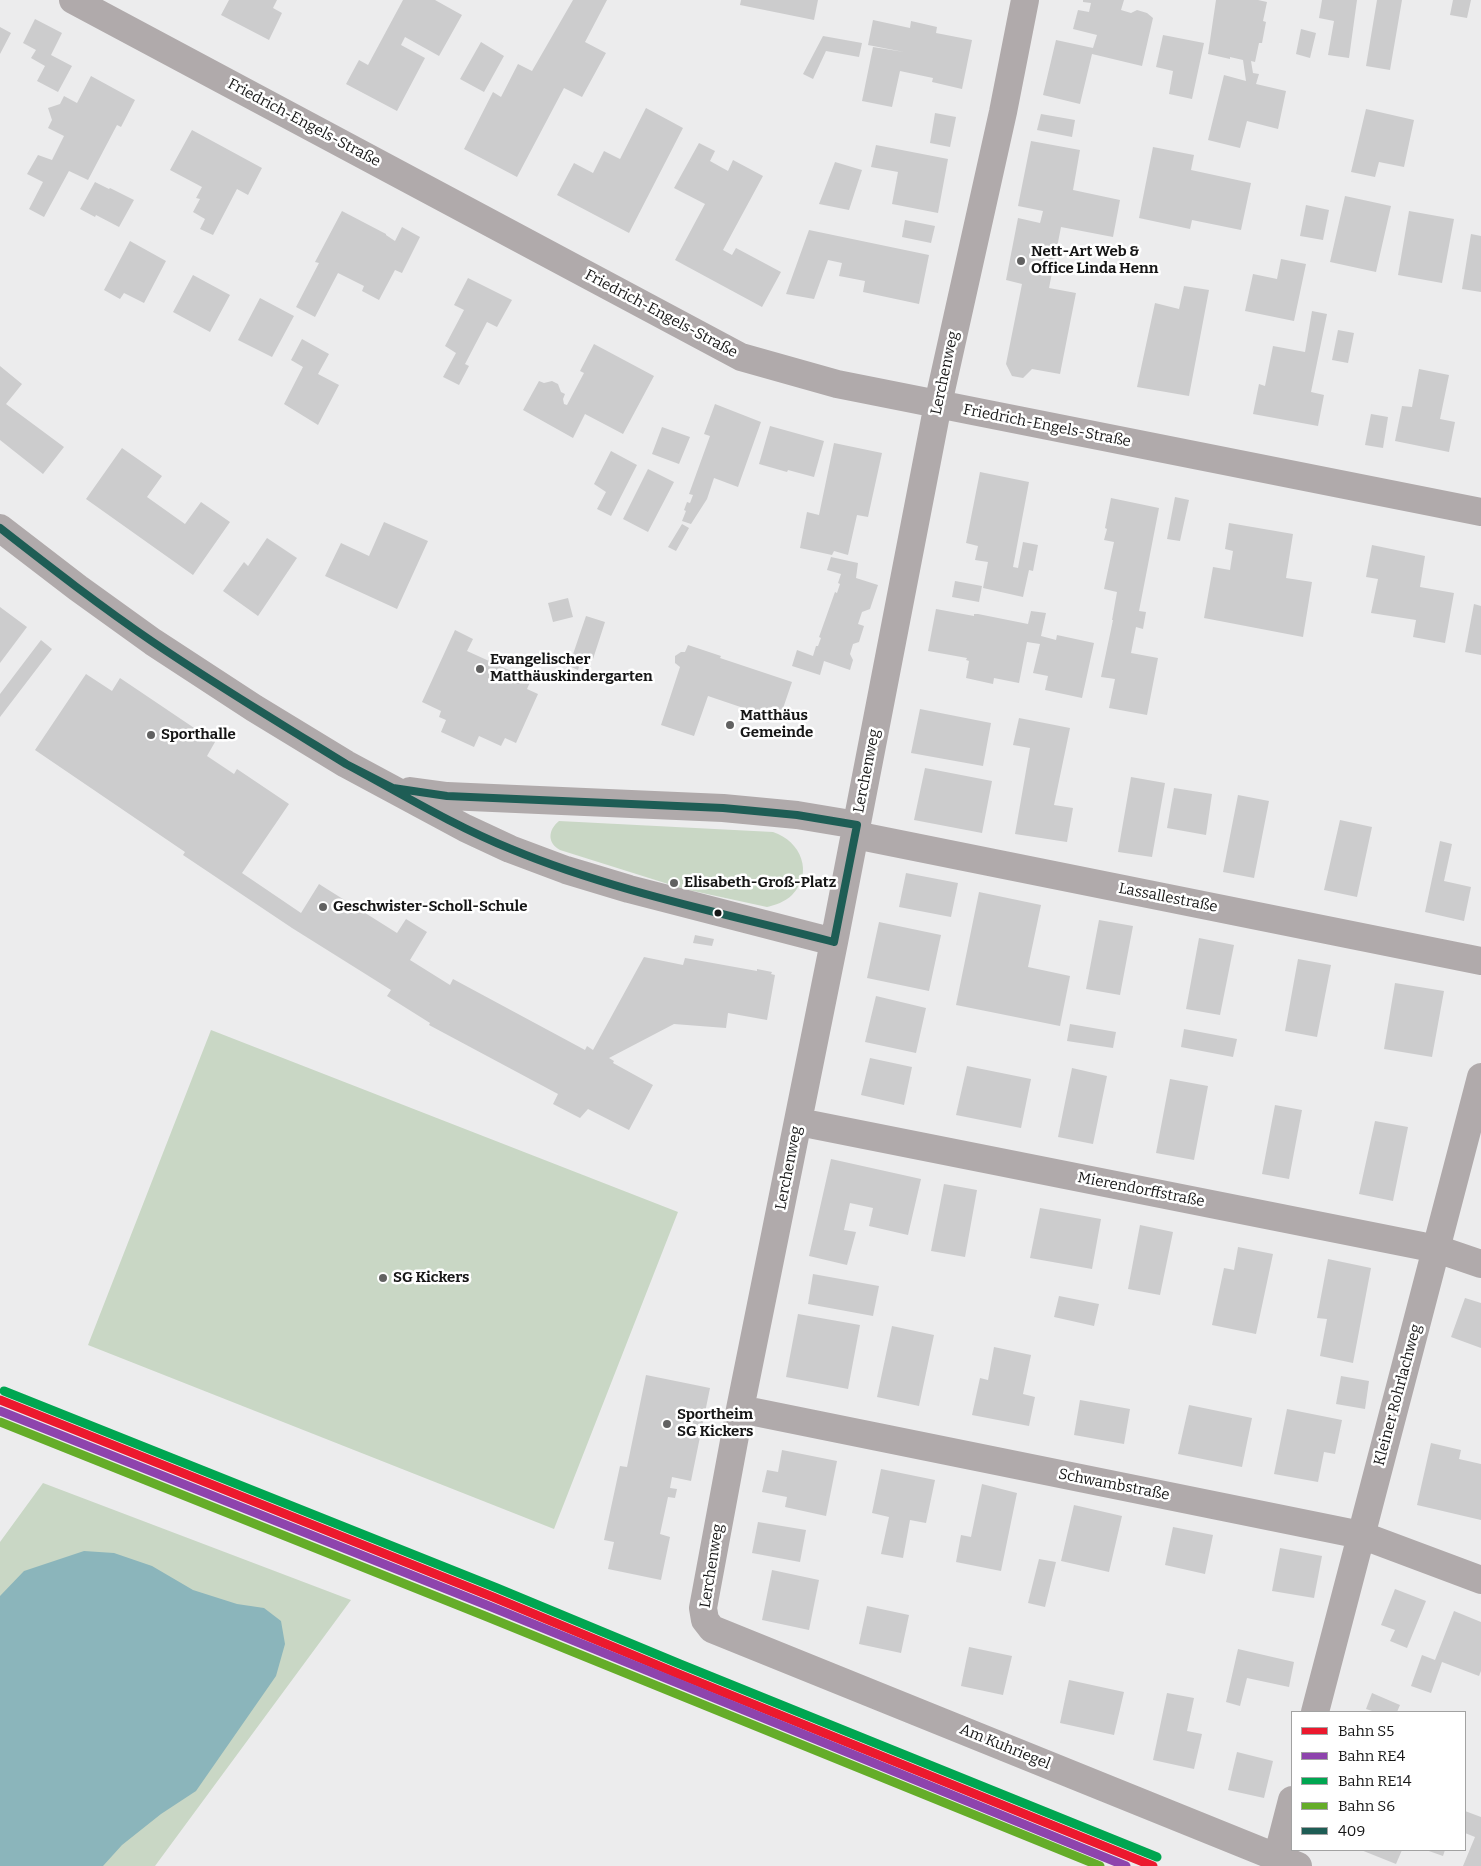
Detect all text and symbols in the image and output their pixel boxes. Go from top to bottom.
street label: Friedrich-Engels-Straße [224,75,384,171]
place label: Nett-Art Web & Office Linda Henn [1031,243,1158,278]
marker: Nett-Art Web & Office Linda Henn [1015,255,1027,267]
street label: Friedrich-Engels-Straße [581,266,741,362]
street label: Lerchenweg [927,330,963,416]
street label: Friedrich-Engels-Straße [962,401,1132,451]
place label: Evangelischer Matthäuskindergarten [490,651,653,686]
marker: Evangelischer Matthäuskindergarten [474,663,486,675]
place label: Matthäus Gemeinde [740,707,813,742]
marker: Matthäus Gemeinde [724,719,736,731]
place label: Sporthalle [161,726,236,744]
street label: Lerchenweg [850,728,884,814]
marker: Sporthalle [145,729,157,741]
place label: Elisabeth-Groß-Platz [684,874,836,892]
marker: Elisabeth-Groß-Platz [668,877,680,889]
street label: Lassallestraße [1117,880,1219,916]
place label: Geschwister-Scholl-Schule [333,898,527,916]
marker: Geschwister-Scholl-Schule [317,901,329,913]
unlabelled marker [713,908,723,918]
street label: Lerchenweg [772,1125,806,1211]
street label: Mierendorffstraße [1076,1169,1206,1211]
place label: SG Kickers [393,1269,469,1287]
marker: SG Kickers [377,1272,389,1284]
street label: Kleiner Rohrlachweg [1370,1322,1426,1468]
place label: Sportheim SG Kickers [677,1406,753,1441]
marker: Sportheim SG Kickers [661,1418,673,1430]
street label: Schwambstraße [1057,1465,1171,1505]
street label: Lerchenweg [696,1523,728,1609]
legend [1291,1711,1466,1851]
street label: Am Kuhriegel [957,1721,1053,1773]
text: Bahn S5 [1338,1722,1394,1740]
text: Bahn RE4 [1338,1747,1405,1765]
text: Bahn RE14 [1338,1772,1411,1790]
text: Bahn S6 [1338,1797,1395,1815]
text: 409 [1338,1822,1365,1840]

